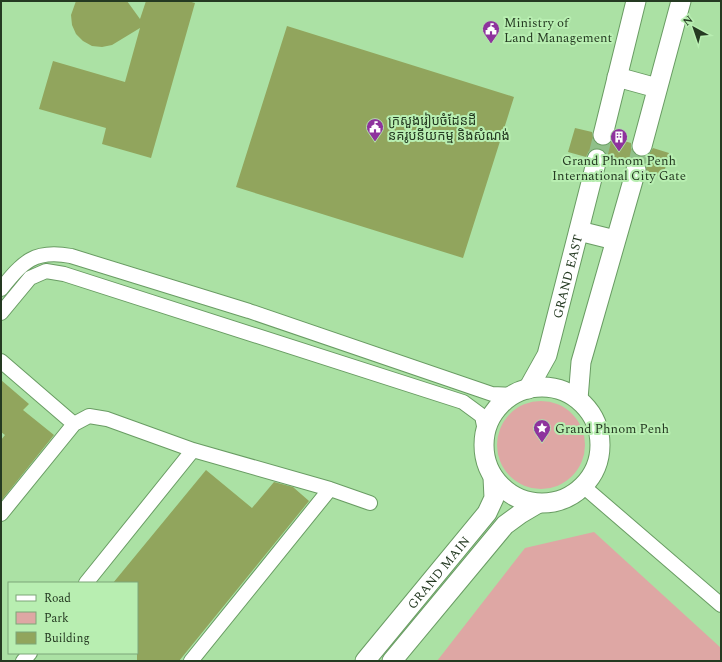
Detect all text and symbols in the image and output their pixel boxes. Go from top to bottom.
north arrow [674,8,714,48]
text: N [679,11,697,30]
place label: Ministry of Land Management [504,13,613,48]
public building icon: Ministry of Land Management [481,19,501,44]
place label: ក្រសួងរៀបចំដែនដី នគរូបនីយកម្ម និងសំណង់ [388,111,510,146]
public building icon: ក្រសួងរៀបចំដែនដី នគរូបនីយកម្ម និងសំណង់ [365,117,385,142]
building icon: Grand Phnom Penh International City Gate [609,127,629,152]
place label: Grand Phnom Penh International City Gate [552,151,686,186]
street label: GRAND EAST [548,232,588,321]
place icon: Grand Phnom Penh [532,418,552,443]
place label: Grand Phnom Penh [555,419,669,439]
street label: GRAND MAIN [403,532,475,614]
legend [8,582,138,654]
text: Road [44,589,71,608]
text: Park [44,609,69,628]
text: Building [44,629,90,648]

